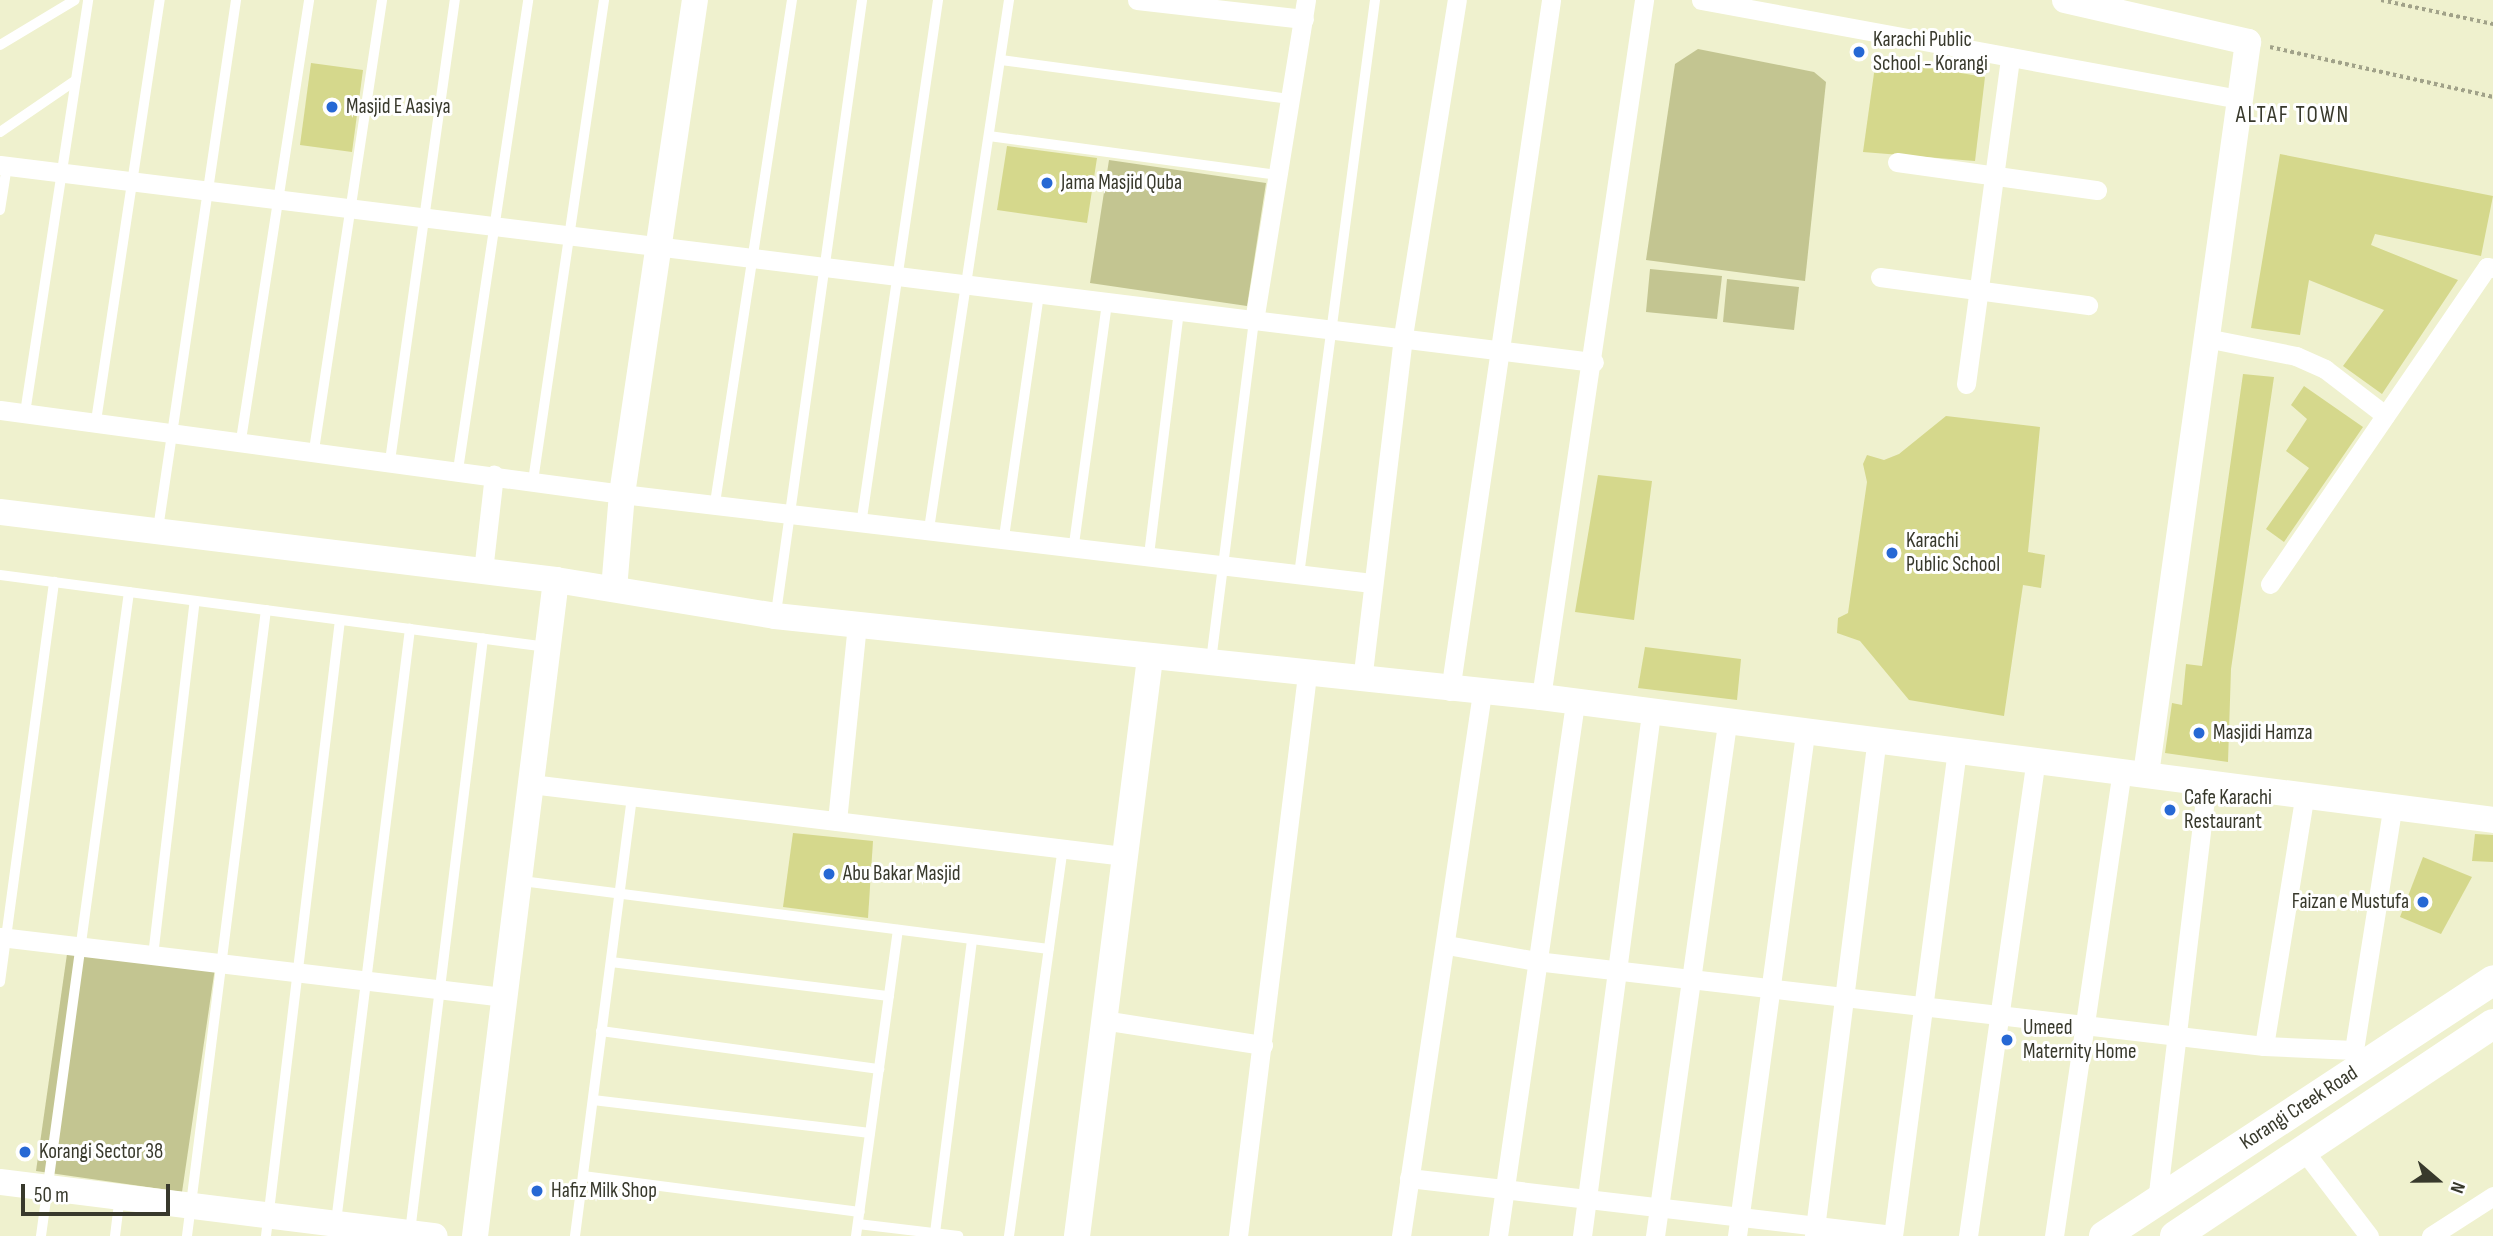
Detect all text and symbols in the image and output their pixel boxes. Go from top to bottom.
place label: Karachi Public School - Korangi [1873,27,1988,77]
marker: Karachi Public School - Korangi [1851,44,1867,60]
place label: Masjid E Aasiya [346,94,451,120]
marker: Masjid E Aasiya [324,99,340,115]
district label: ALTAF TOWN [2237,101,2349,129]
place label: Jama Masjid Quba [1061,170,1182,196]
marker: Jama Masjid Quba [1039,175,1055,191]
place label: Karachi Public School [1906,528,2000,578]
marker: Karachi Public School [1884,545,1900,561]
place label: Masjidi Hamza [2213,720,2313,746]
marker: Masjidi Hamza [2191,725,2207,741]
place label: Cafe Karachi Restaurant [2184,785,2272,835]
marker: Cafe Karachi Restaurant [2162,802,2178,818]
place label: Abu Bakar Masjid [843,861,961,887]
marker: Abu Bakar Masjid [821,866,837,882]
place label: Faizan e Mustufa [2292,889,2409,915]
marker: Faizan e Mustufa [2415,894,2431,910]
place label: Umeed Maternity Home [2023,1015,2136,1065]
marker: Umeed Maternity Home [1997,1030,2017,1050]
street label: Korangi Creek Road [2235,1061,2363,1155]
place label: Korangi Sector 38 [39,1139,163,1165]
marker: Korangi Sector 38 [17,1144,33,1160]
north arrow [2402,1145,2472,1215]
scale bar [24,1170,173,1214]
place label: Hafiz Milk Shop [551,1178,657,1204]
text: N [2445,1179,2470,1196]
text: 50 m [34,1183,69,1208]
marker: Hafiz Milk Shop [529,1183,545,1199]

